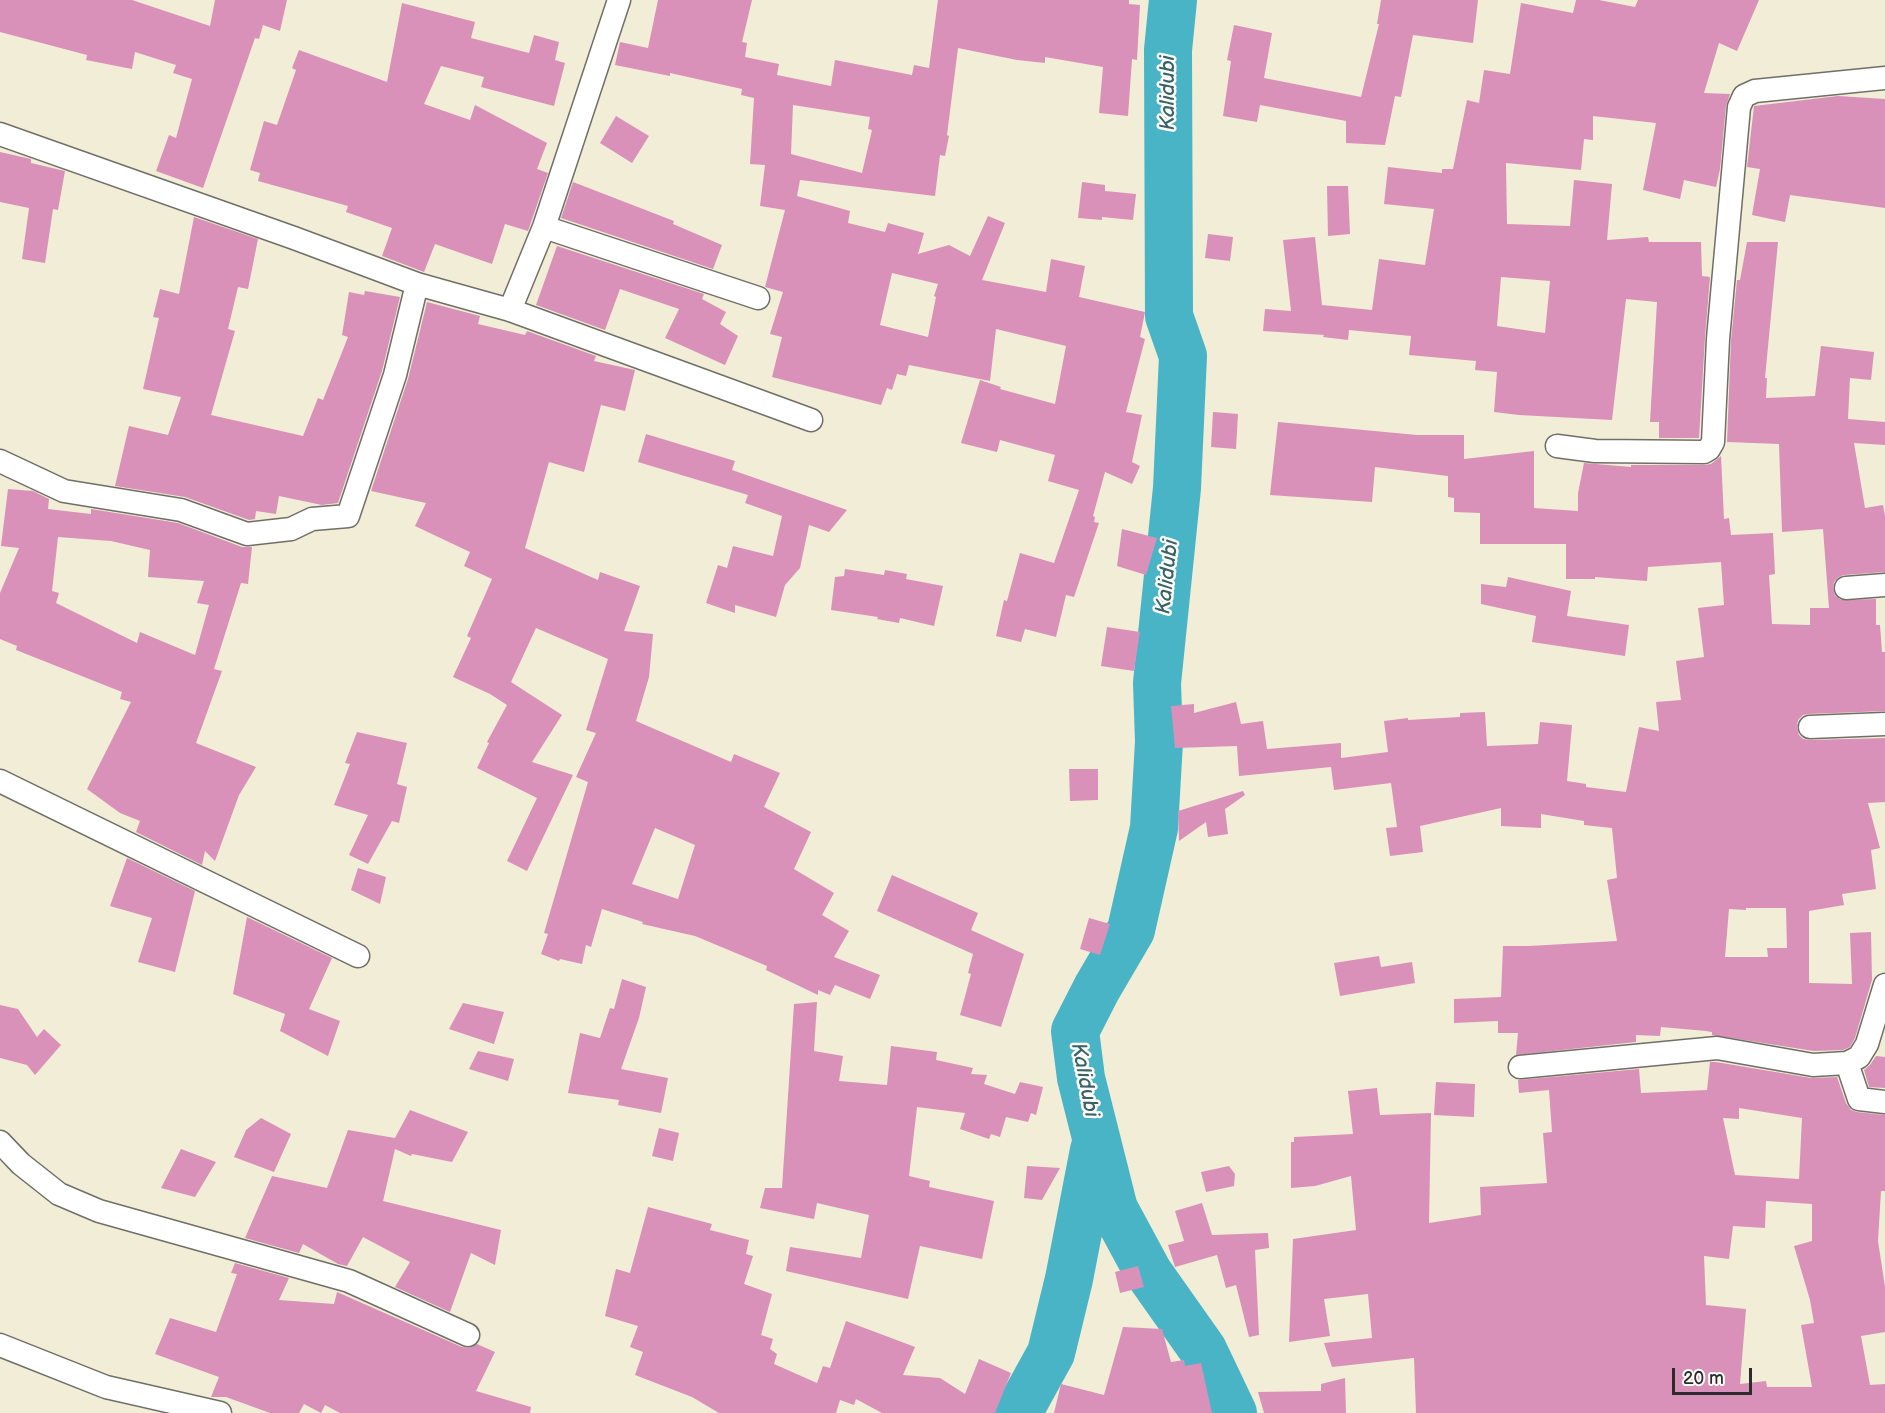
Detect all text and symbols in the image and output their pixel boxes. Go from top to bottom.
water label: Kalidubi [1156,56,1182,130]
water label: Kalidubi [1152,538,1184,616]
water label: Kalidubi [1064,1041,1104,1119]
scale bar [1675,1356,1754,1394]
text: 20 m [1683,1368,1724,1389]

